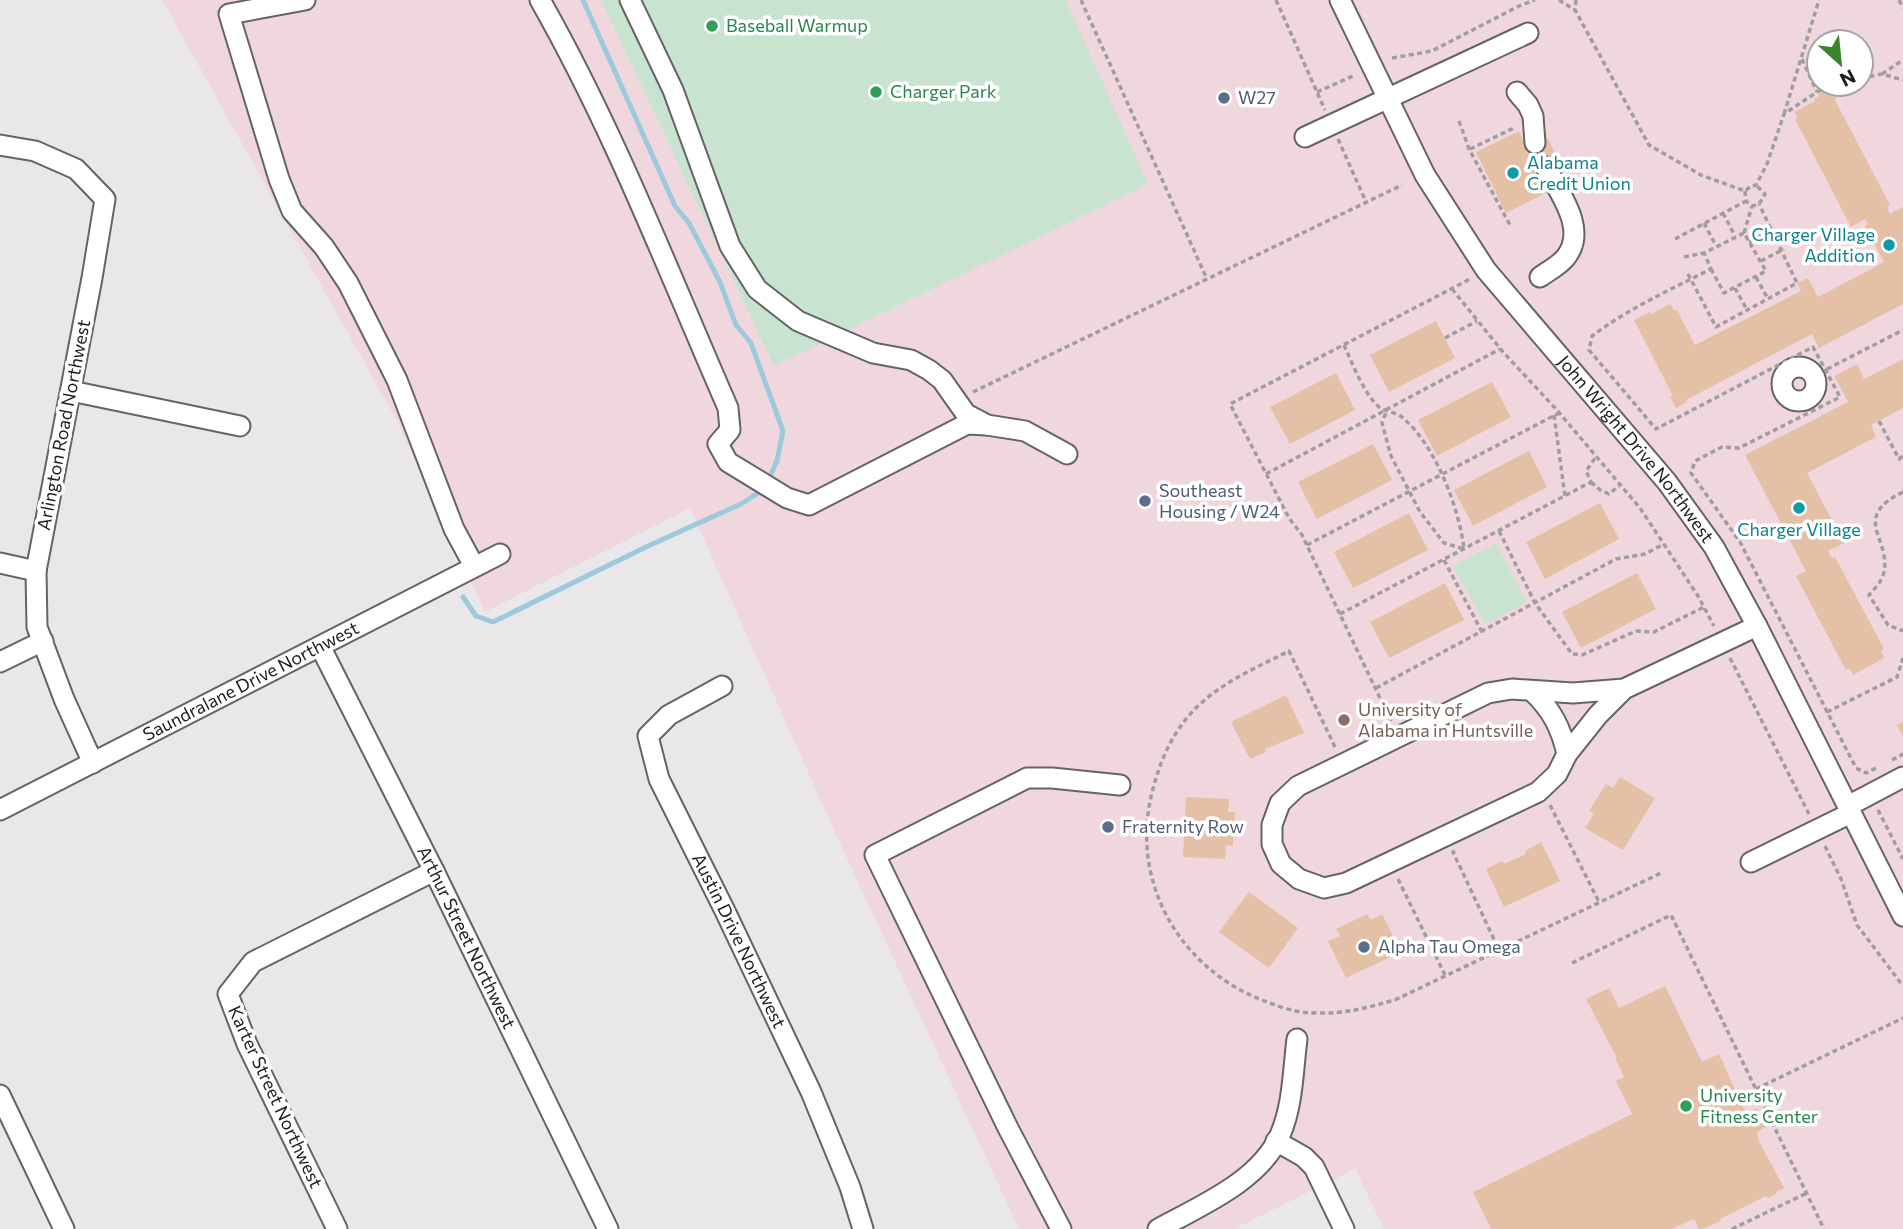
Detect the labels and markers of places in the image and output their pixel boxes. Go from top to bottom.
place label: Baseball Warmup [726,14,868,36]
marker: Baseball Warmup [704,18,720,34]
place label: Charger Park [890,80,997,102]
marker: Charger Park [868,84,884,100]
place label: W27 [1238,86,1276,108]
marker: W27 [1216,90,1232,106]
place label: Alabama Credit Union [1527,151,1631,194]
marker: Alabama Credit Union [1505,165,1521,181]
place label: Charger Village Addition [1751,223,1875,266]
marker: Charger Village Addition [1881,237,1897,253]
place label: Southeast Housing / W24 [1159,479,1280,522]
marker: Southeast Housing / W24 [1137,493,1153,509]
marker: Charger Village [1791,500,1807,516]
place label: Charger Village [1737,518,1861,540]
place label: University of Alabama in Huntsville [1358,698,1533,741]
marker: University of Alabama in Huntsville [1336,712,1352,728]
place label: Fraternity Row [1122,815,1244,837]
marker: Fraternity Row [1100,819,1116,835]
place label: Alpha Tau Omega [1378,935,1521,957]
marker: Alpha Tau Omega [1356,939,1372,955]
place label: University Fitness Center [1700,1084,1818,1127]
marker: University Fitness Center [1678,1098,1694,1114]

